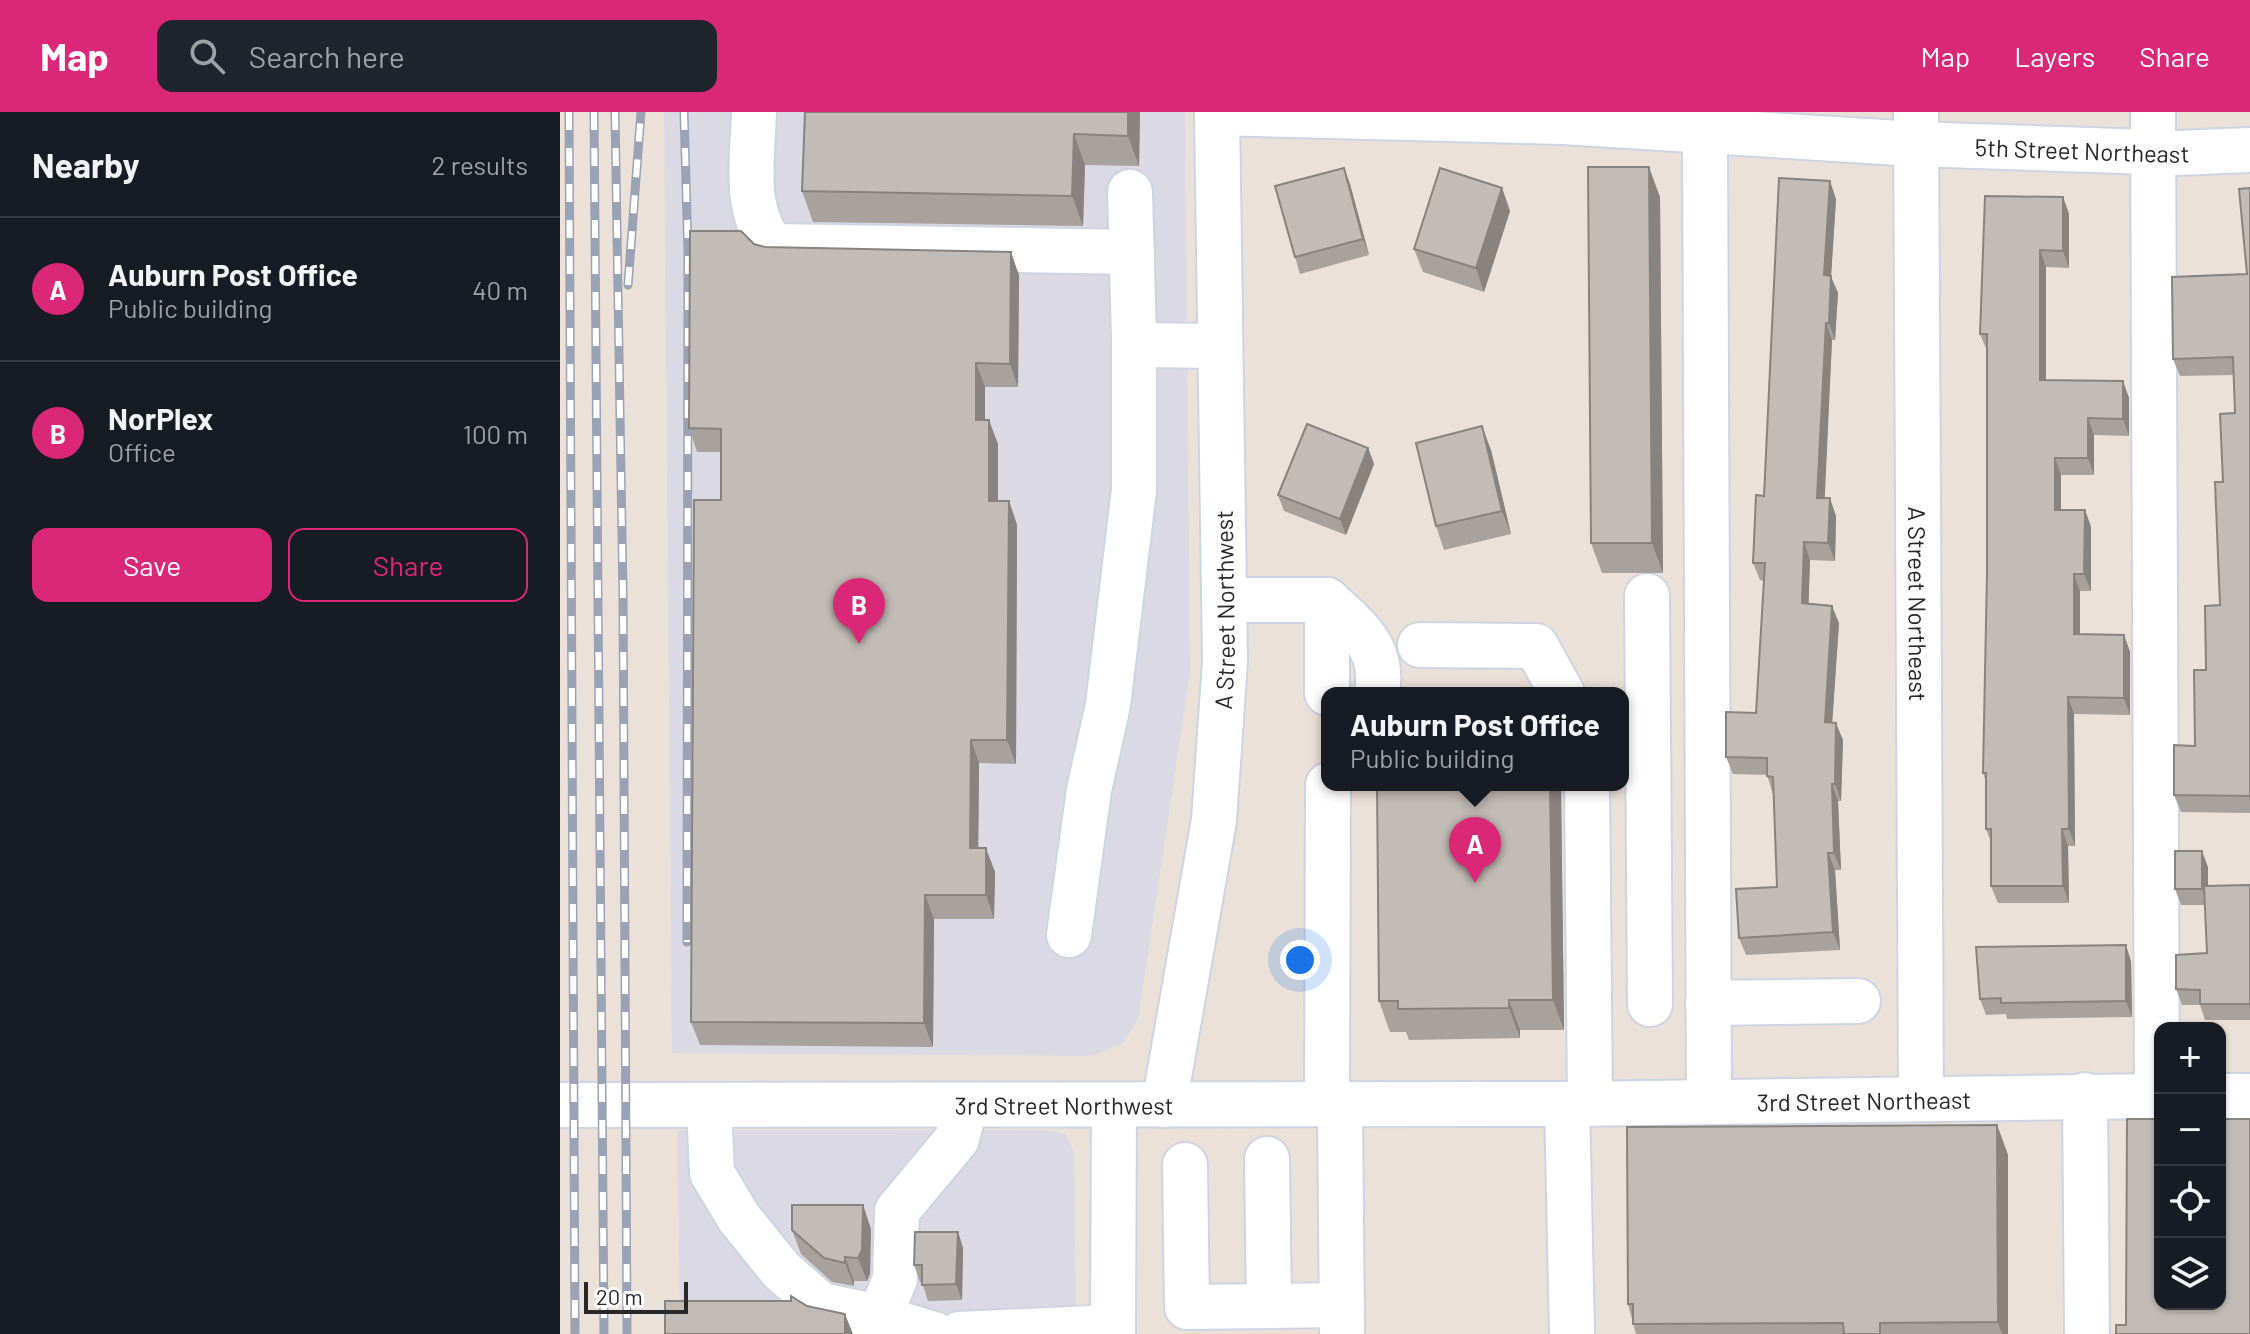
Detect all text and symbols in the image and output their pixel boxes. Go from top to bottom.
search box [157,20,717,92]
text: Map [40,33,109,79]
icon: search [185,34,229,78]
text: Search here [249,38,405,74]
text: Map [1920,39,1970,73]
text: Layers [2014,39,2095,73]
text: Share [2139,39,2210,73]
street label: 5th Street Northeast [1974,132,2190,168]
text: Nearby [32,144,140,185]
text: 2 results [432,149,528,180]
text: Auburn Post Office [108,256,358,292]
text: A [49,274,67,305]
text: 40 m [472,274,528,305]
text: Public building [108,292,272,323]
text: NorPlex [108,400,213,436]
text: B [50,418,66,449]
text: 100 m [463,418,528,449]
text: Office [108,436,176,467]
street label: A Street Northeast [1904,506,1933,702]
street label: A Street Northwest [1207,510,1240,710]
button: Save [32,528,272,602]
button: Share [288,528,528,602]
pin: B [833,578,885,644]
popup [1321,687,1629,791]
text: Auburn Post Office [1350,706,1600,742]
text: Public building [1350,742,1514,773]
pin: A [1449,817,1501,883]
your location [1280,940,1320,980]
map controls [2154,1022,2226,1310]
button: + [2154,1022,2226,1094]
street label: 3rd Street Northeast [1757,1084,1971,1116]
street label: 3rd Street Northwest [955,1090,1173,1119]
button: − [2154,1094,2226,1166]
button: locate [2154,1166,2226,1238]
button: layers [2154,1238,2226,1310]
scale bar [584,1278,688,1314]
text: 20 m [596,1283,643,1309]

